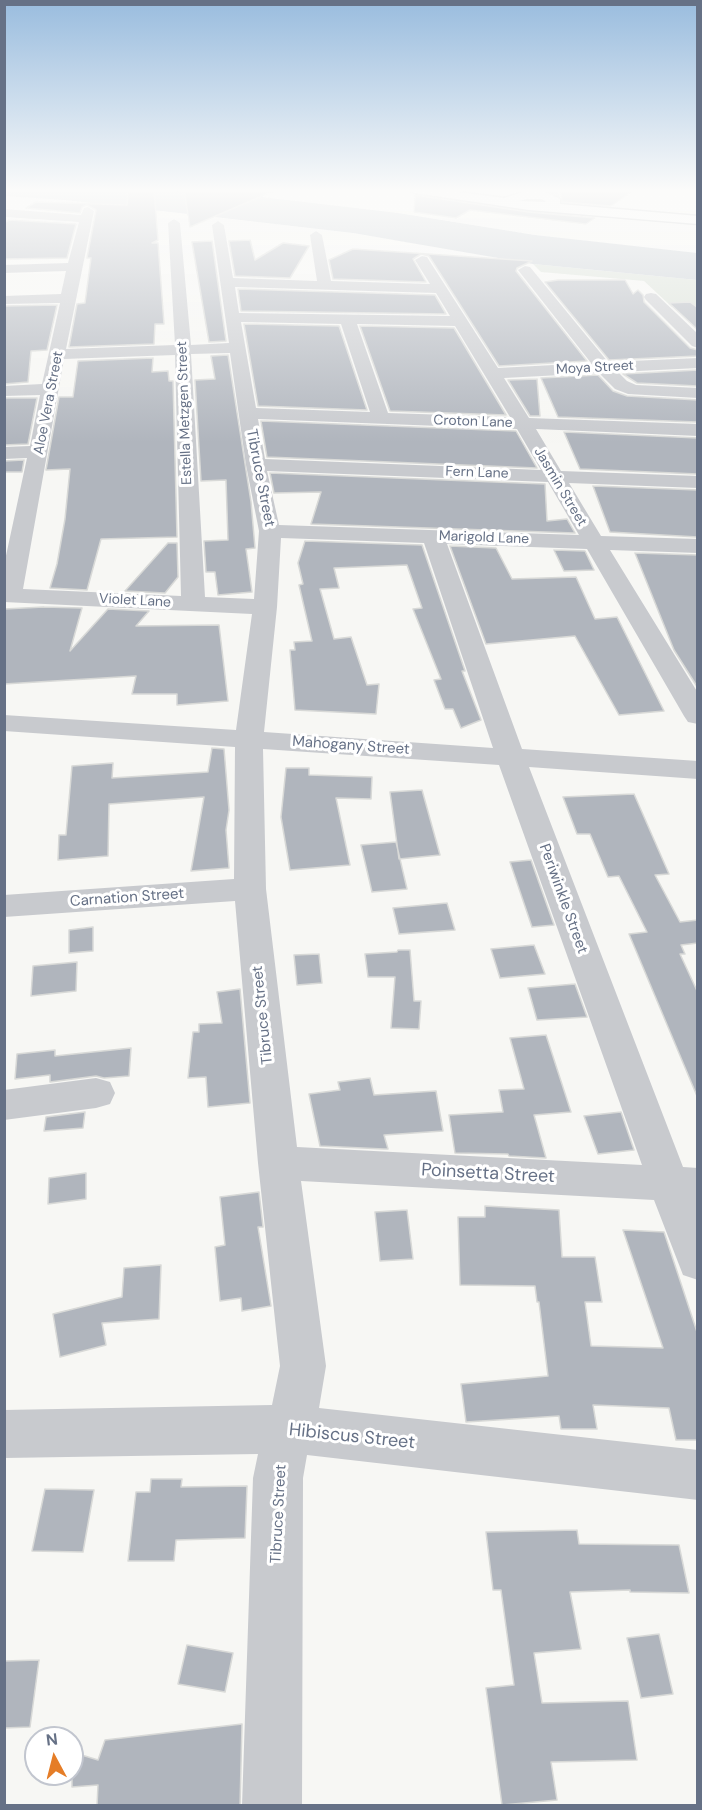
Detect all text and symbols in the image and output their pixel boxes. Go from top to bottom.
street label: Estella Metzgen Street [174,341,196,485]
street label: Aloe Vera Street [31,350,67,456]
street label: Moya Street [556,358,634,378]
street label: Croton Lane [433,412,513,432]
street label: Tibruce Street [242,428,278,528]
street label: Jasmin Street [530,445,590,529]
street label: Fern Lane [445,464,509,482]
street label: Marigold Lane [439,528,529,548]
street label: Violet Lane [99,591,171,611]
street label: Mahogany Street [292,733,410,759]
street label: Periwinkle Street [535,842,591,956]
street label: Carnation Street [69,885,185,911]
street label: Tibruce Street [249,965,277,1065]
street label: Poinsetta Street [421,1160,555,1188]
street label: Hibiscus Street [288,1420,416,1454]
street label: Tibruce Street [267,1464,291,1564]
north arrow [24,1726,84,1786]
text: N [45,1728,59,1751]

